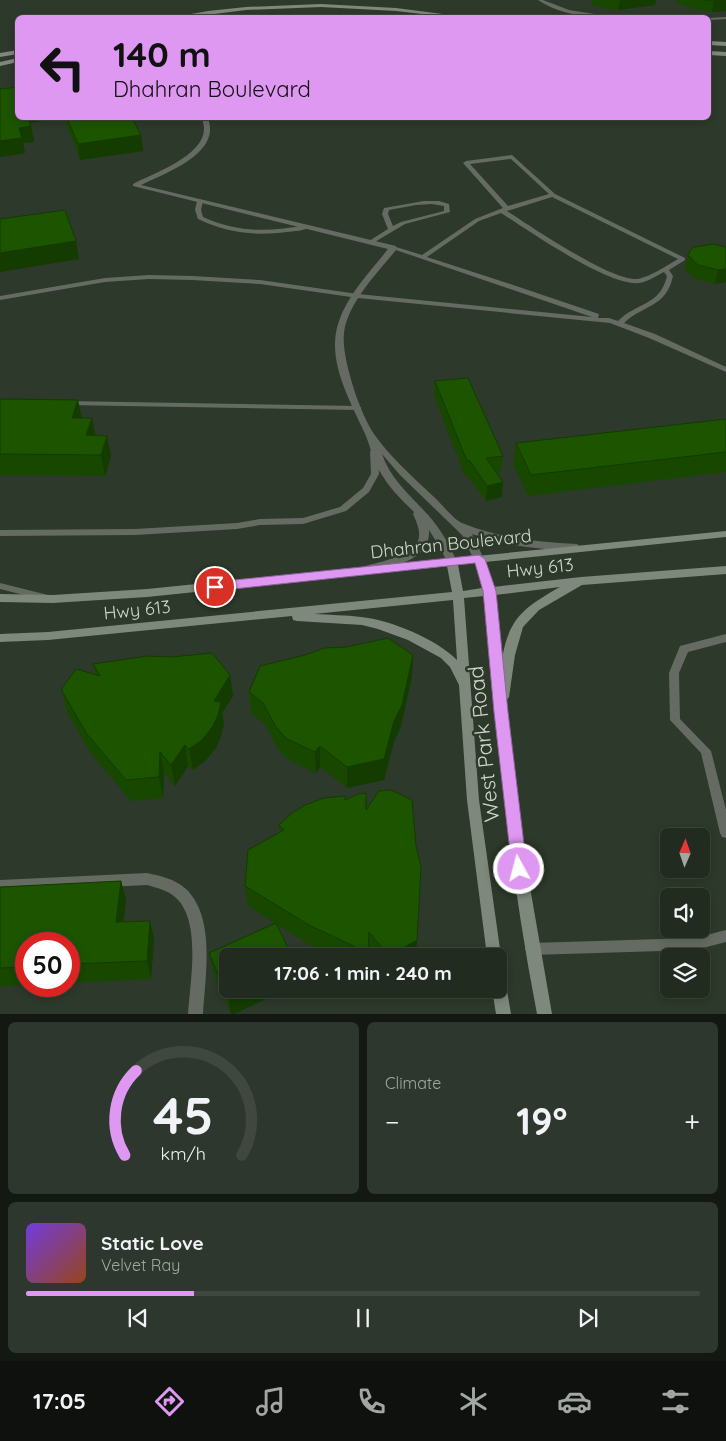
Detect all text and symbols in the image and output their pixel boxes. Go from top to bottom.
text: 140 m [113,32,211,76]
icon: left [30,35,95,100]
text: Dhahran Boulevard [113,75,311,103]
street label: Dhahran Boulevard [369,524,533,563]
street label: Hwy 613 [505,553,575,582]
pin [194,566,236,608]
icon: arrive [201,573,229,601]
street label: Hwy 613 [102,595,172,624]
street label: West Park Road [462,665,504,823]
north arrow [660,828,710,878]
map controls [660,828,710,998]
position arrow [492,842,544,894]
button: sound [660,888,710,938]
speed limit sign: 50 [15,932,80,997]
button: layers [660,948,710,998]
text: 17:06 · 1 min · 240 m [274,961,452,985]
text: Climate [385,1073,441,1093]
text: 45 [153,1082,214,1147]
text: 19° [516,1097,568,1145]
text: − [385,1104,400,1139]
text: + [684,1104,700,1139]
text: km/h [161,1142,206,1164]
text: Static Love [101,1231,204,1255]
text: Velvet Ray [101,1255,180,1275]
icon: previous [124,1304,152,1332]
icon: pause [349,1304,377,1332]
icon: next [574,1304,602,1332]
icon: directions [152,1384,187,1419]
icon: music [253,1384,288,1419]
icon: phone [354,1384,389,1419]
icon: climate [456,1384,491,1419]
icon: car [557,1384,592,1419]
icon: filters [658,1384,693,1419]
text: 17:05 [33,1387,86,1415]

